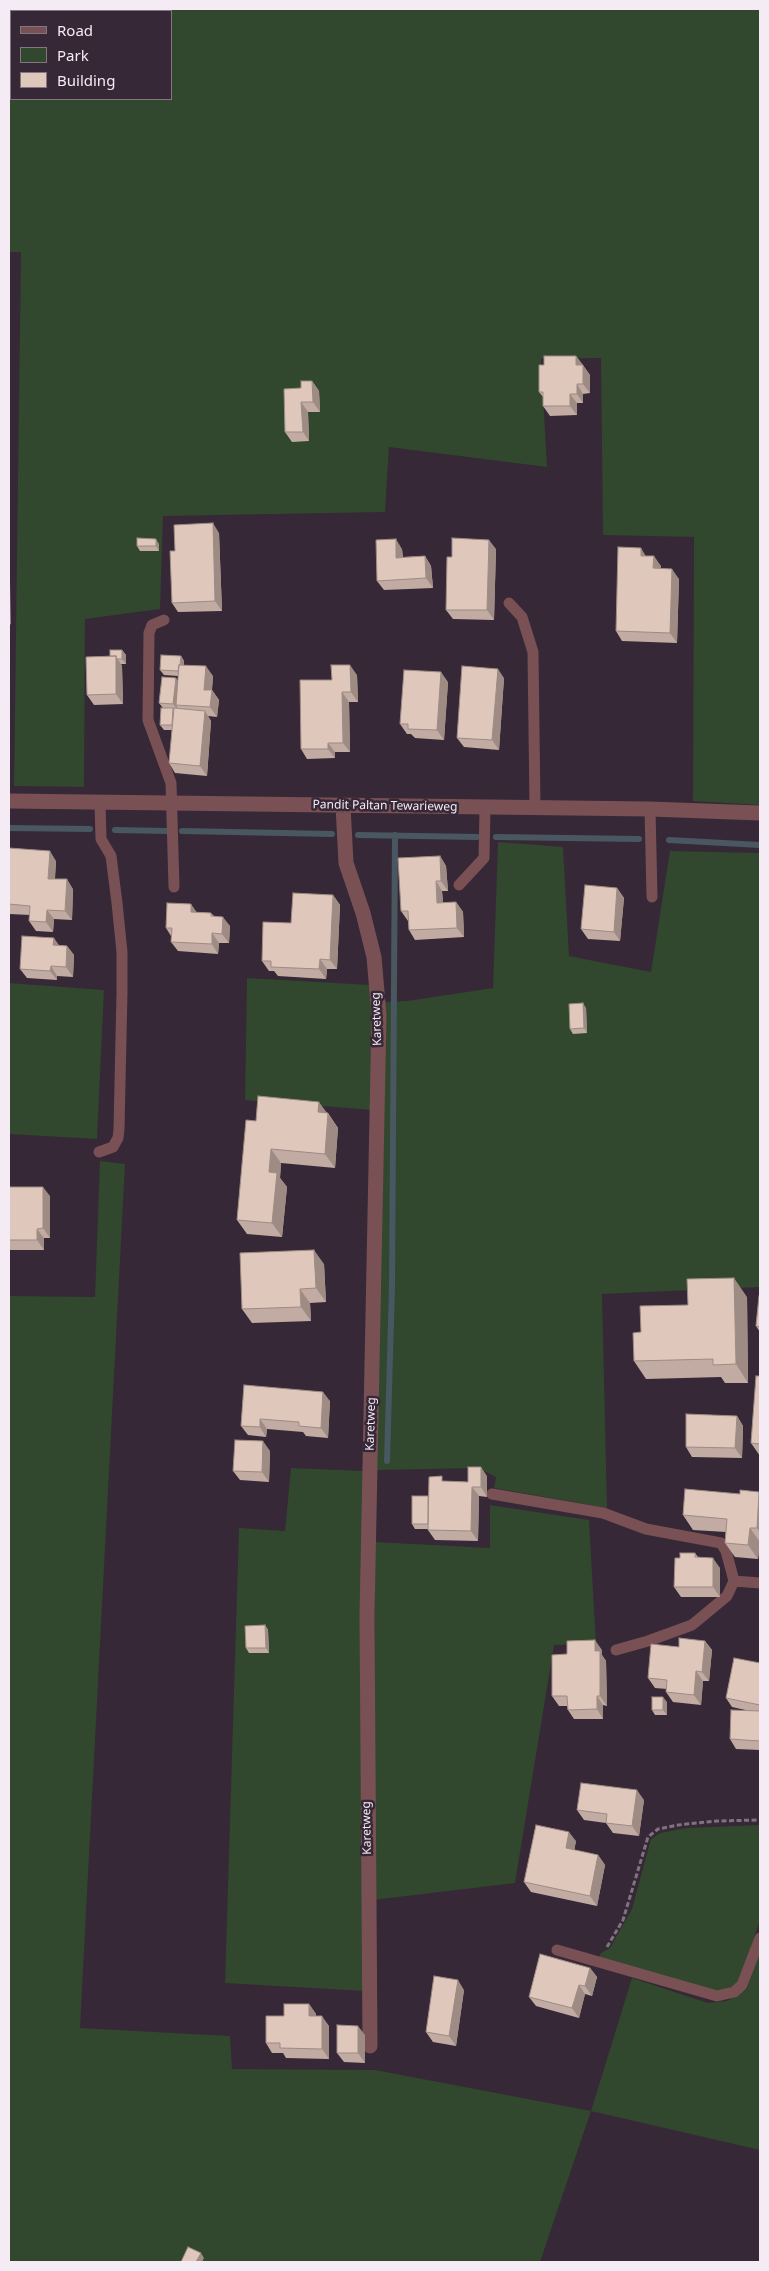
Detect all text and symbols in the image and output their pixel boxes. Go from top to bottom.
legend [10,10,172,100]
text: Road [57,20,93,40]
text: Park [57,45,89,65]
text: Building [57,70,115,90]
street label: Pandit Paltan Tewarieweg [313,798,457,814]
street label: Karetweg [369,992,385,1046]
street label: Karetweg [363,1397,379,1451]
street label: Karetweg [359,1801,375,1855]

